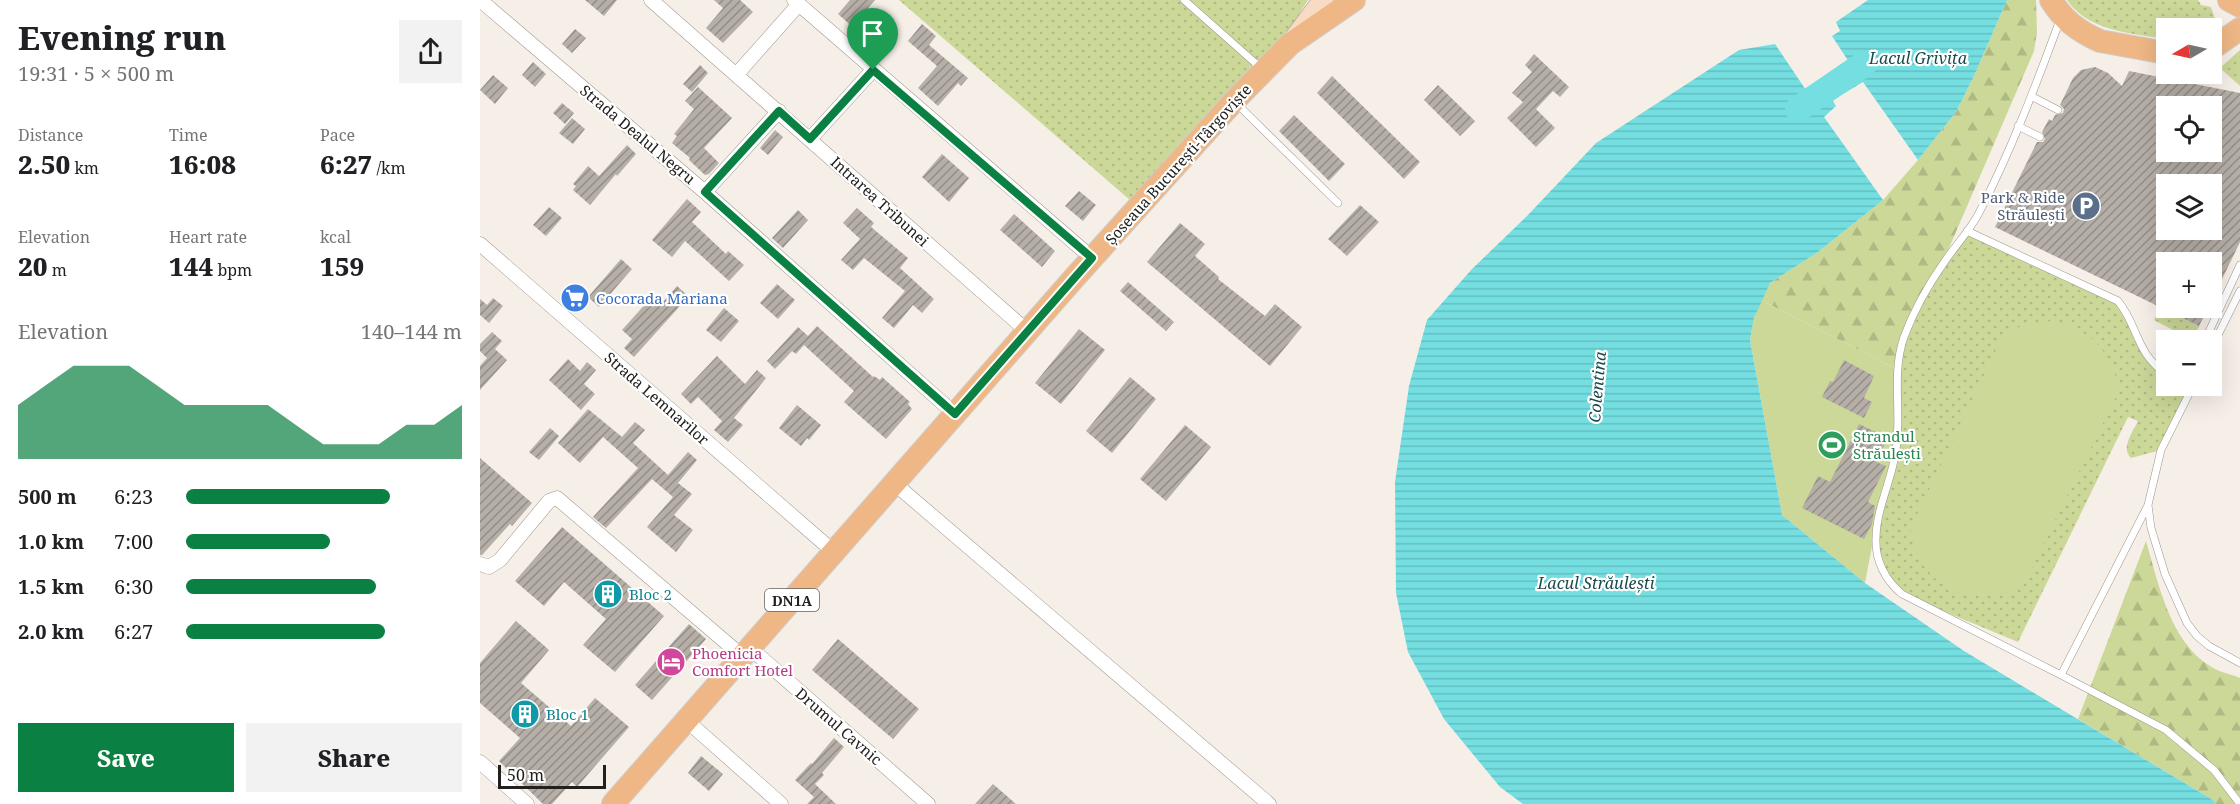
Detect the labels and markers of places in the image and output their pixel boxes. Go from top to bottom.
pin [847,8,898,70]
place label: Park & Ride Străulești [1981,187,2065,224]
parking icon: Park & Ride Străulești [2070,190,2102,222]
supermarket icon: Cocorada Mariana [559,282,591,314]
place label: Cocorada Mariana [596,288,728,308]
place label: Ștrandul Străulești [1853,426,1921,463]
sports icon: Ștrandul Străulești [1816,429,1848,461]
building icon: Bloc 2 [592,578,624,610]
place label: Bloc 2 [629,584,672,604]
place label: Phoenicia Comfort Hotel [692,643,793,680]
hotel icon: Phoenicia Comfort Hotel [655,646,687,678]
building icon: Bloc 1 [509,698,541,730]
place label: Bloc 1 [546,704,589,724]

